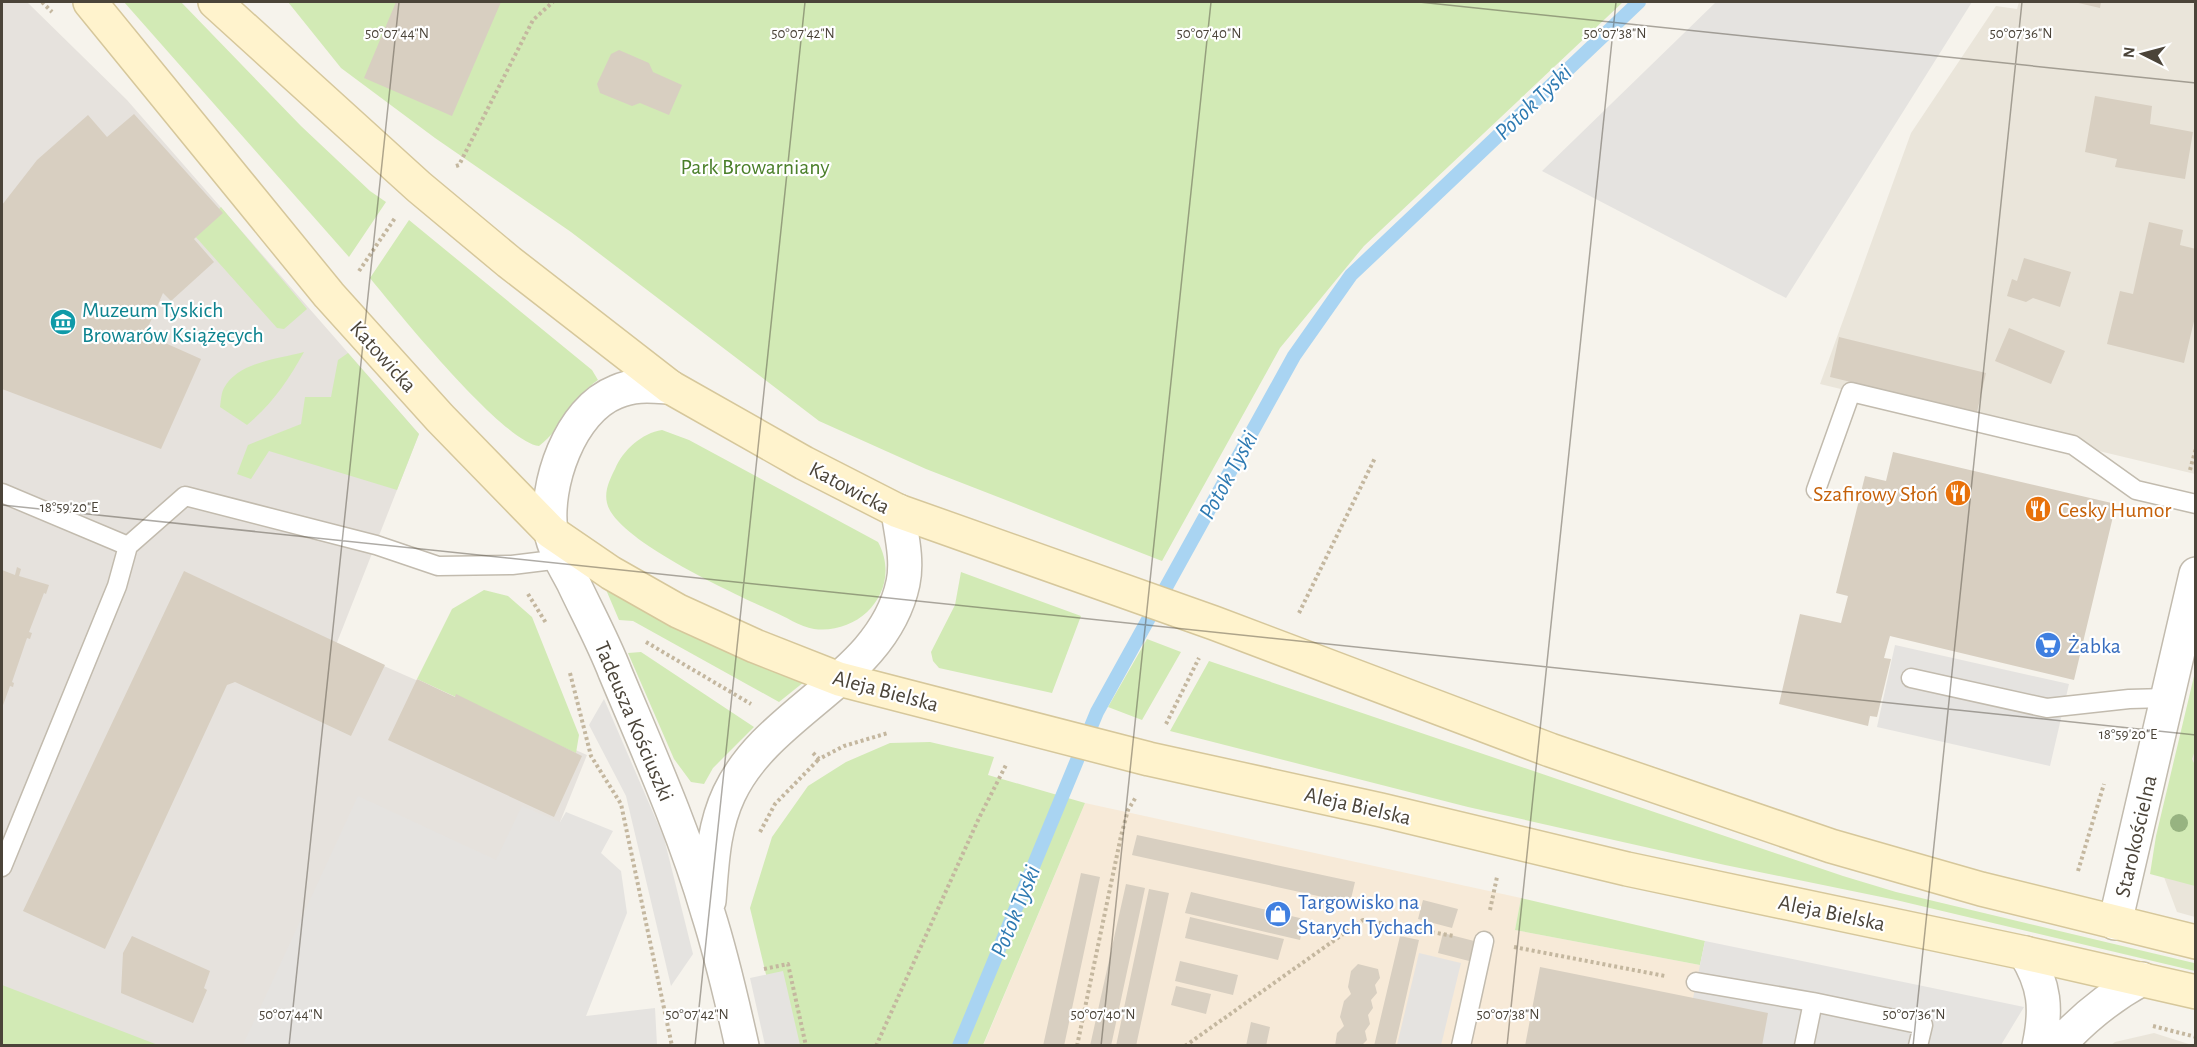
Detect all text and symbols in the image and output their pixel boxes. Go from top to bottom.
north arrow [2113,24,2173,84]
text: 50°07'44"N [365,26,429,41]
text: 50°07'42"N [771,26,835,41]
text: 50°07'40"N [1177,26,1241,41]
text: 50°07'38"N [1584,26,1647,41]
text: 50°07'36"N [1990,26,2052,41]
text: N [2121,46,2138,59]
water label: Potok Tyski [1491,61,1577,145]
park label: Park Browarniany [680,156,830,178]
place label: Muzeum Tyskich Browarów Książęcych [82,299,264,346]
museum icon: Muzeum Tyskich Browarów Książęcych [48,307,78,337]
street label: Katowicka [346,317,421,397]
water label: Potok Tyski [1195,427,1263,523]
street label: Katowicka [806,458,893,518]
restaurant icon: Szafirowy Słoń [1943,478,1973,508]
place label: Szafirowy Słoń [1813,483,1938,505]
restaurant icon: Cesky Humor [2023,494,2053,524]
place label: Cesky Humor [2058,499,2171,521]
text: 18°59'20"E [40,500,98,515]
supermarket icon: Żabka [2033,630,2063,660]
place label: Żabka [2068,635,2121,657]
street label: Tadeusza Kościuszki [590,638,678,805]
street label: Aleja Bielska [830,666,941,716]
text: 18°59'20"E [2099,727,2157,742]
street label: Starokościelna [2111,773,2161,899]
street label: Aleja Bielska [1302,783,1413,829]
water label: Potok Tyski [987,862,1045,961]
place label: Targowisko na Starych Tychach [1298,891,1434,938]
street label: Aleja Bielska [1776,891,1887,935]
shop icon: Targowisko na Starych Tychach [1263,899,1293,929]
text: 50°07'44"N [259,1007,323,1022]
text: 50°07'42"N [665,1007,729,1022]
text: 50°07'40"N [1071,1007,1135,1022]
text: 50°07'38"N [1477,1007,1540,1022]
text: 50°07'36"N [1883,1007,1945,1022]

